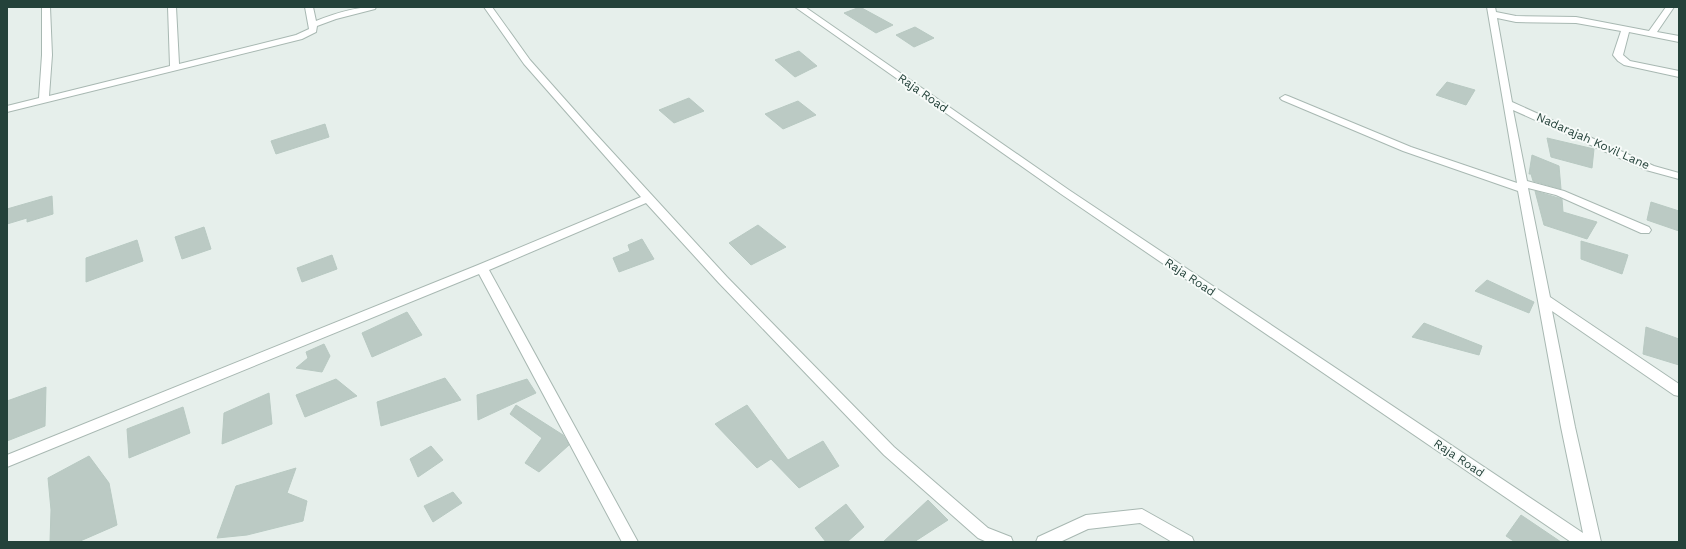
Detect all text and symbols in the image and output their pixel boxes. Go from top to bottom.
street label: Raja Road [895,71,951,115]
street label: Nadarajah Kovil Lane [1534,110,1652,172]
street label: Raja Road [1162,255,1218,299]
street label: Raja Road [1431,436,1487,480]

